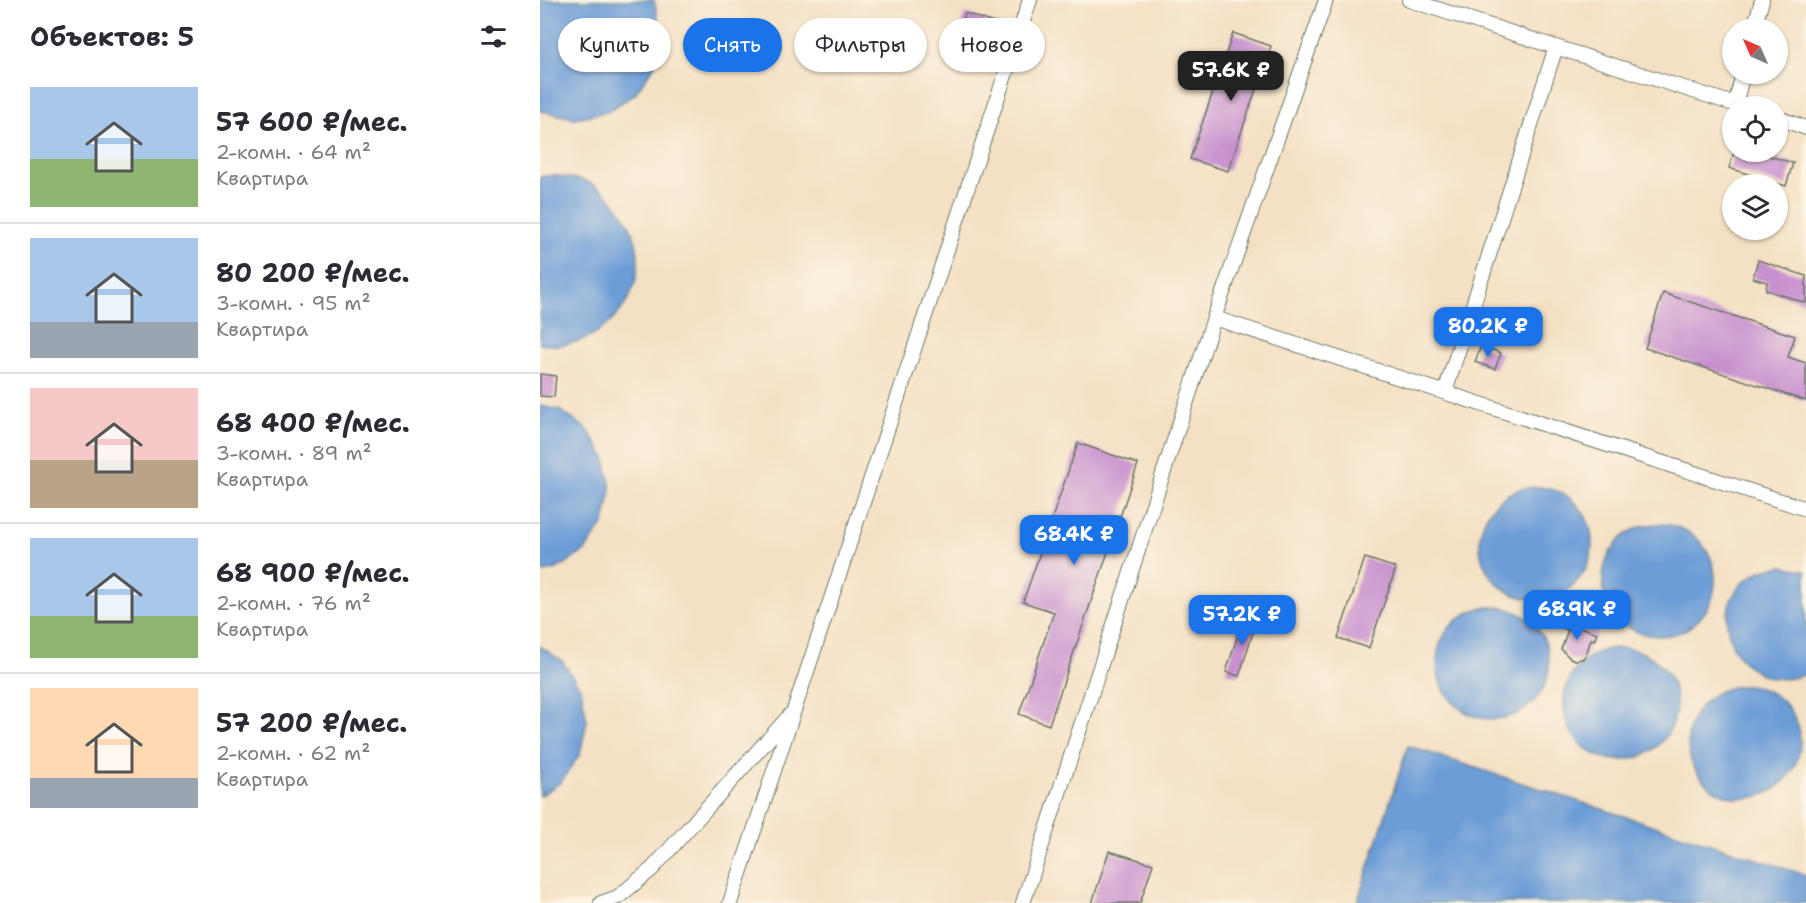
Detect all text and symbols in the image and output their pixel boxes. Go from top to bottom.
chip: Купить [558,18,671,72]
chip: Снять [683,18,782,72]
chip: Фильтры [794,18,927,72]
chip: Новое [939,18,1045,72]
north arrow [1722,18,1788,84]
map controls [1722,18,1788,240]
text: Объектов: 5 [30,19,194,54]
icon: filters [477,20,510,53]
pin: 57.6K ₽ [1176,51,1286,102]
text: 57.6K ₽ [1192,57,1270,83]
button: locate [1722,96,1788,162]
text: 57 600 ₽/мес. [216,104,408,139]
icon: home [78,111,150,183]
text: 2-комн. · 64 m² [216,139,371,165]
text: Квартира [216,165,308,191]
button: layers [1722,174,1788,240]
text: 80 200 ₽/мес. [216,255,410,290]
icon: home [78,262,150,334]
text: 3-комн. · 95 m² [216,290,371,316]
pin: 80.2K ₽ [1433,307,1543,358]
text: 80.2K ₽ [1448,313,1528,339]
text: Квартира [216,316,308,342]
text: 68 400 ₽/мес. [216,405,410,440]
icon: home [78,412,150,484]
text: 3-комн. · 89 m² [216,440,372,466]
text: Квартира [216,466,308,492]
pin: 68.4K ₽ [1019,515,1129,566]
text: 68.4K ₽ [1034,521,1114,547]
text: 68 900 ₽/мес. [216,555,410,590]
icon: home [78,562,150,634]
text: 2-комн. · 76 m² [216,590,371,616]
pin: 68.9K ₽ [1522,590,1632,641]
pin: 57.2K ₽ [1187,595,1297,646]
text: 68.9K ₽ [1538,596,1616,622]
text: 57.2K ₽ [1203,601,1281,627]
text: Квартира [216,616,308,642]
text: 57 200 ₽/мес. [216,705,407,740]
icon: home [78,712,150,784]
text: 2-комн. · 62 m² [216,740,370,766]
text: Квартира [216,766,308,792]

